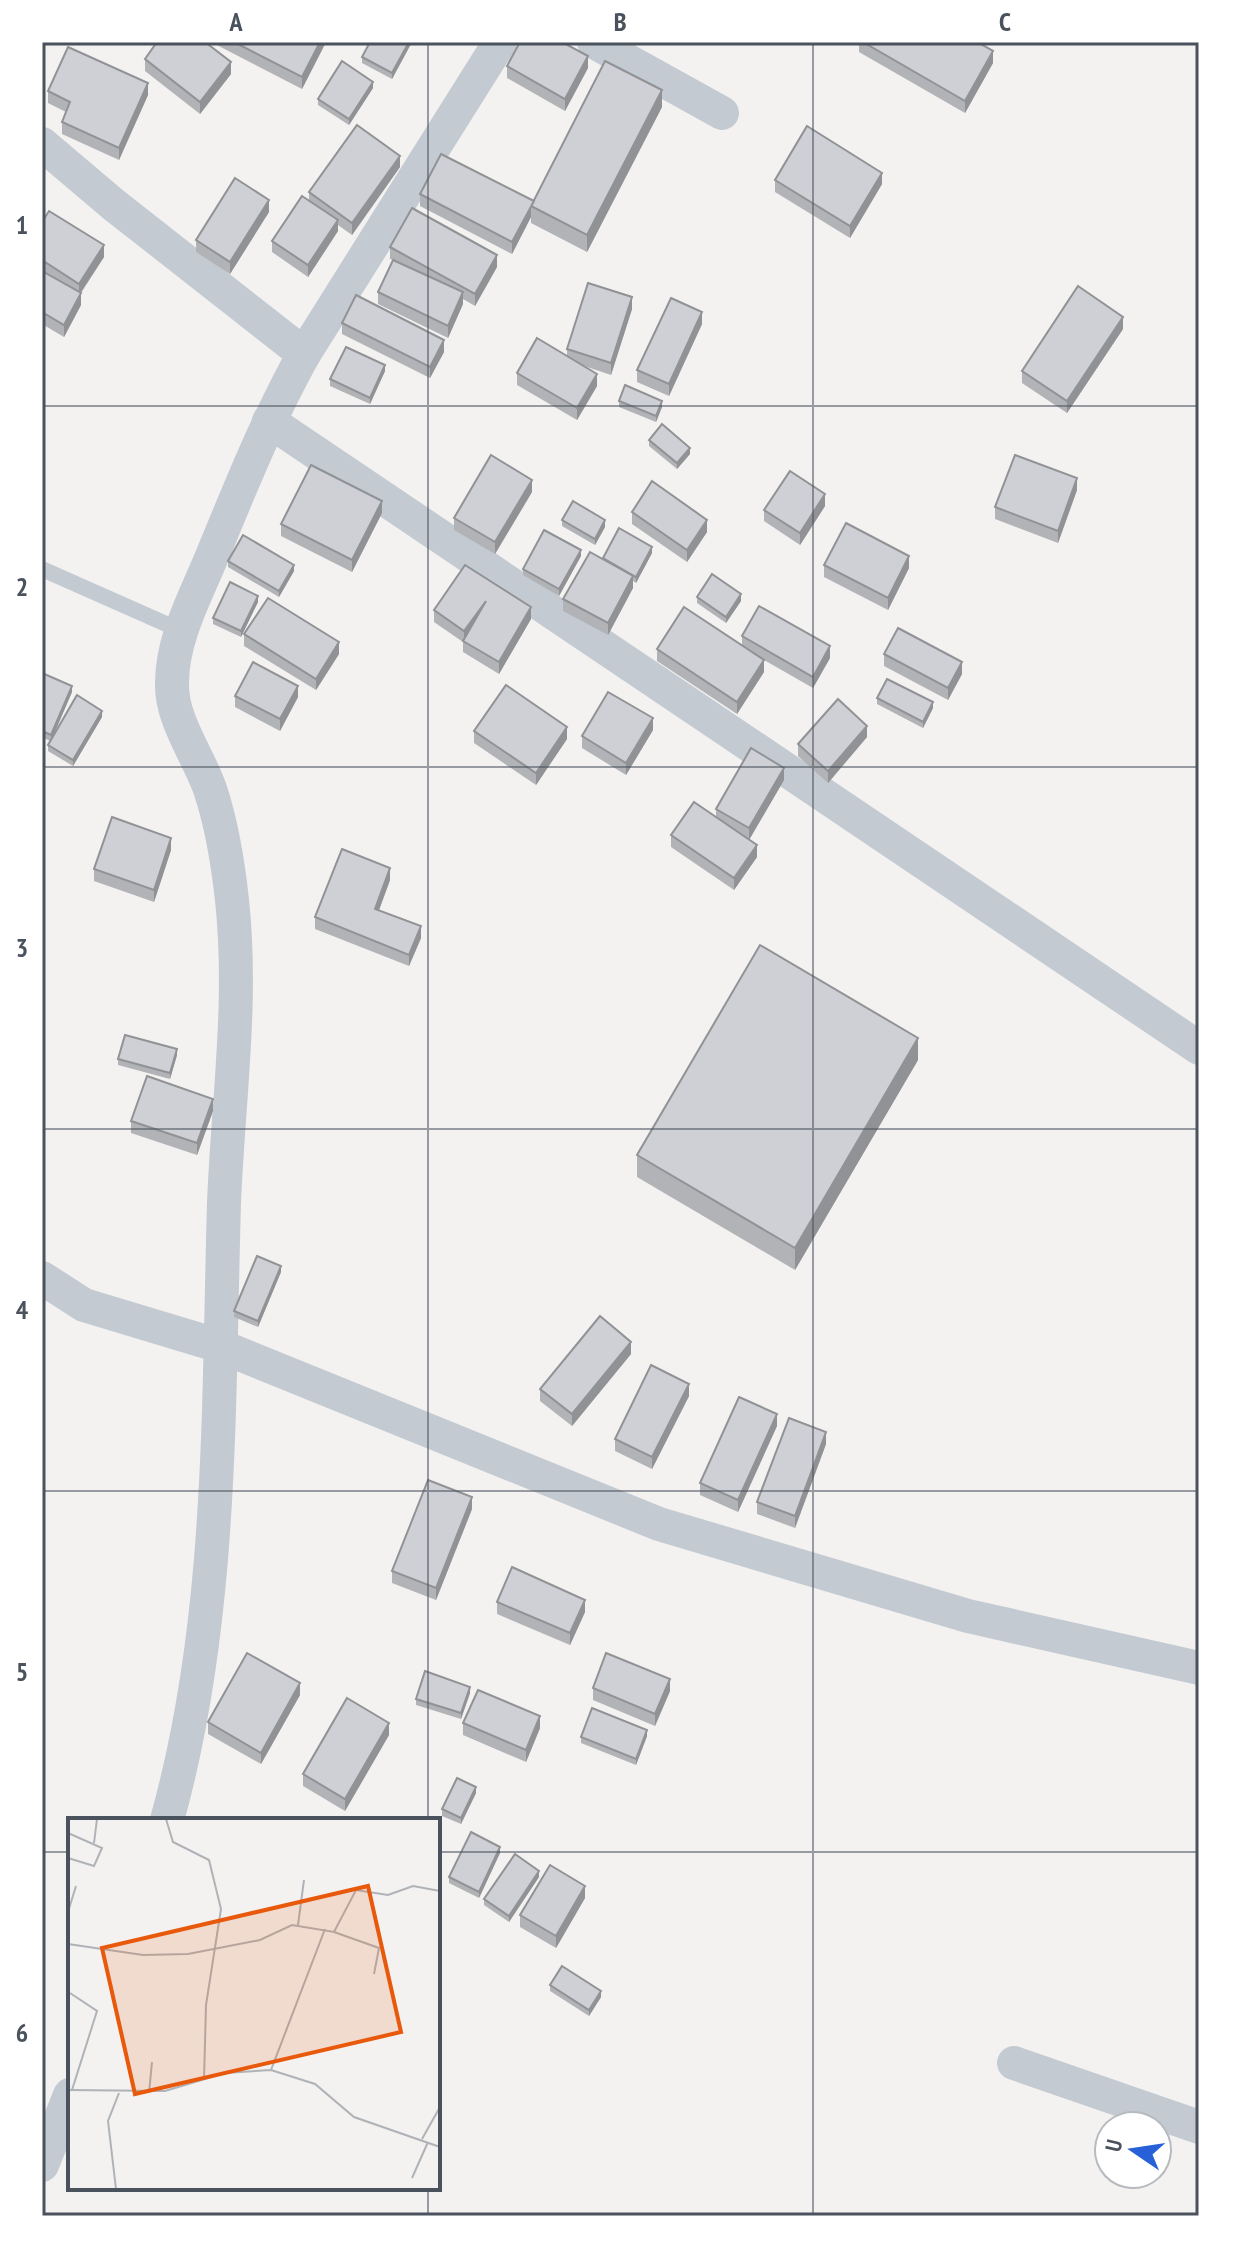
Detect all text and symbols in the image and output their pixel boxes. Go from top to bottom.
text: A [228,5,243,38]
text: B [614,5,627,38]
text: C [999,5,1011,38]
text: 1 [16,208,28,241]
text: 2 [16,570,28,603]
text: 3 [16,931,28,964]
text: 4 [16,1293,29,1326]
text: 5 [16,1655,28,1688]
inset map [68,1818,440,2190]
text: 6 [16,2016,28,2049]
north arrow [1093,2110,1173,2190]
text: U [1099,2137,1128,2154]

